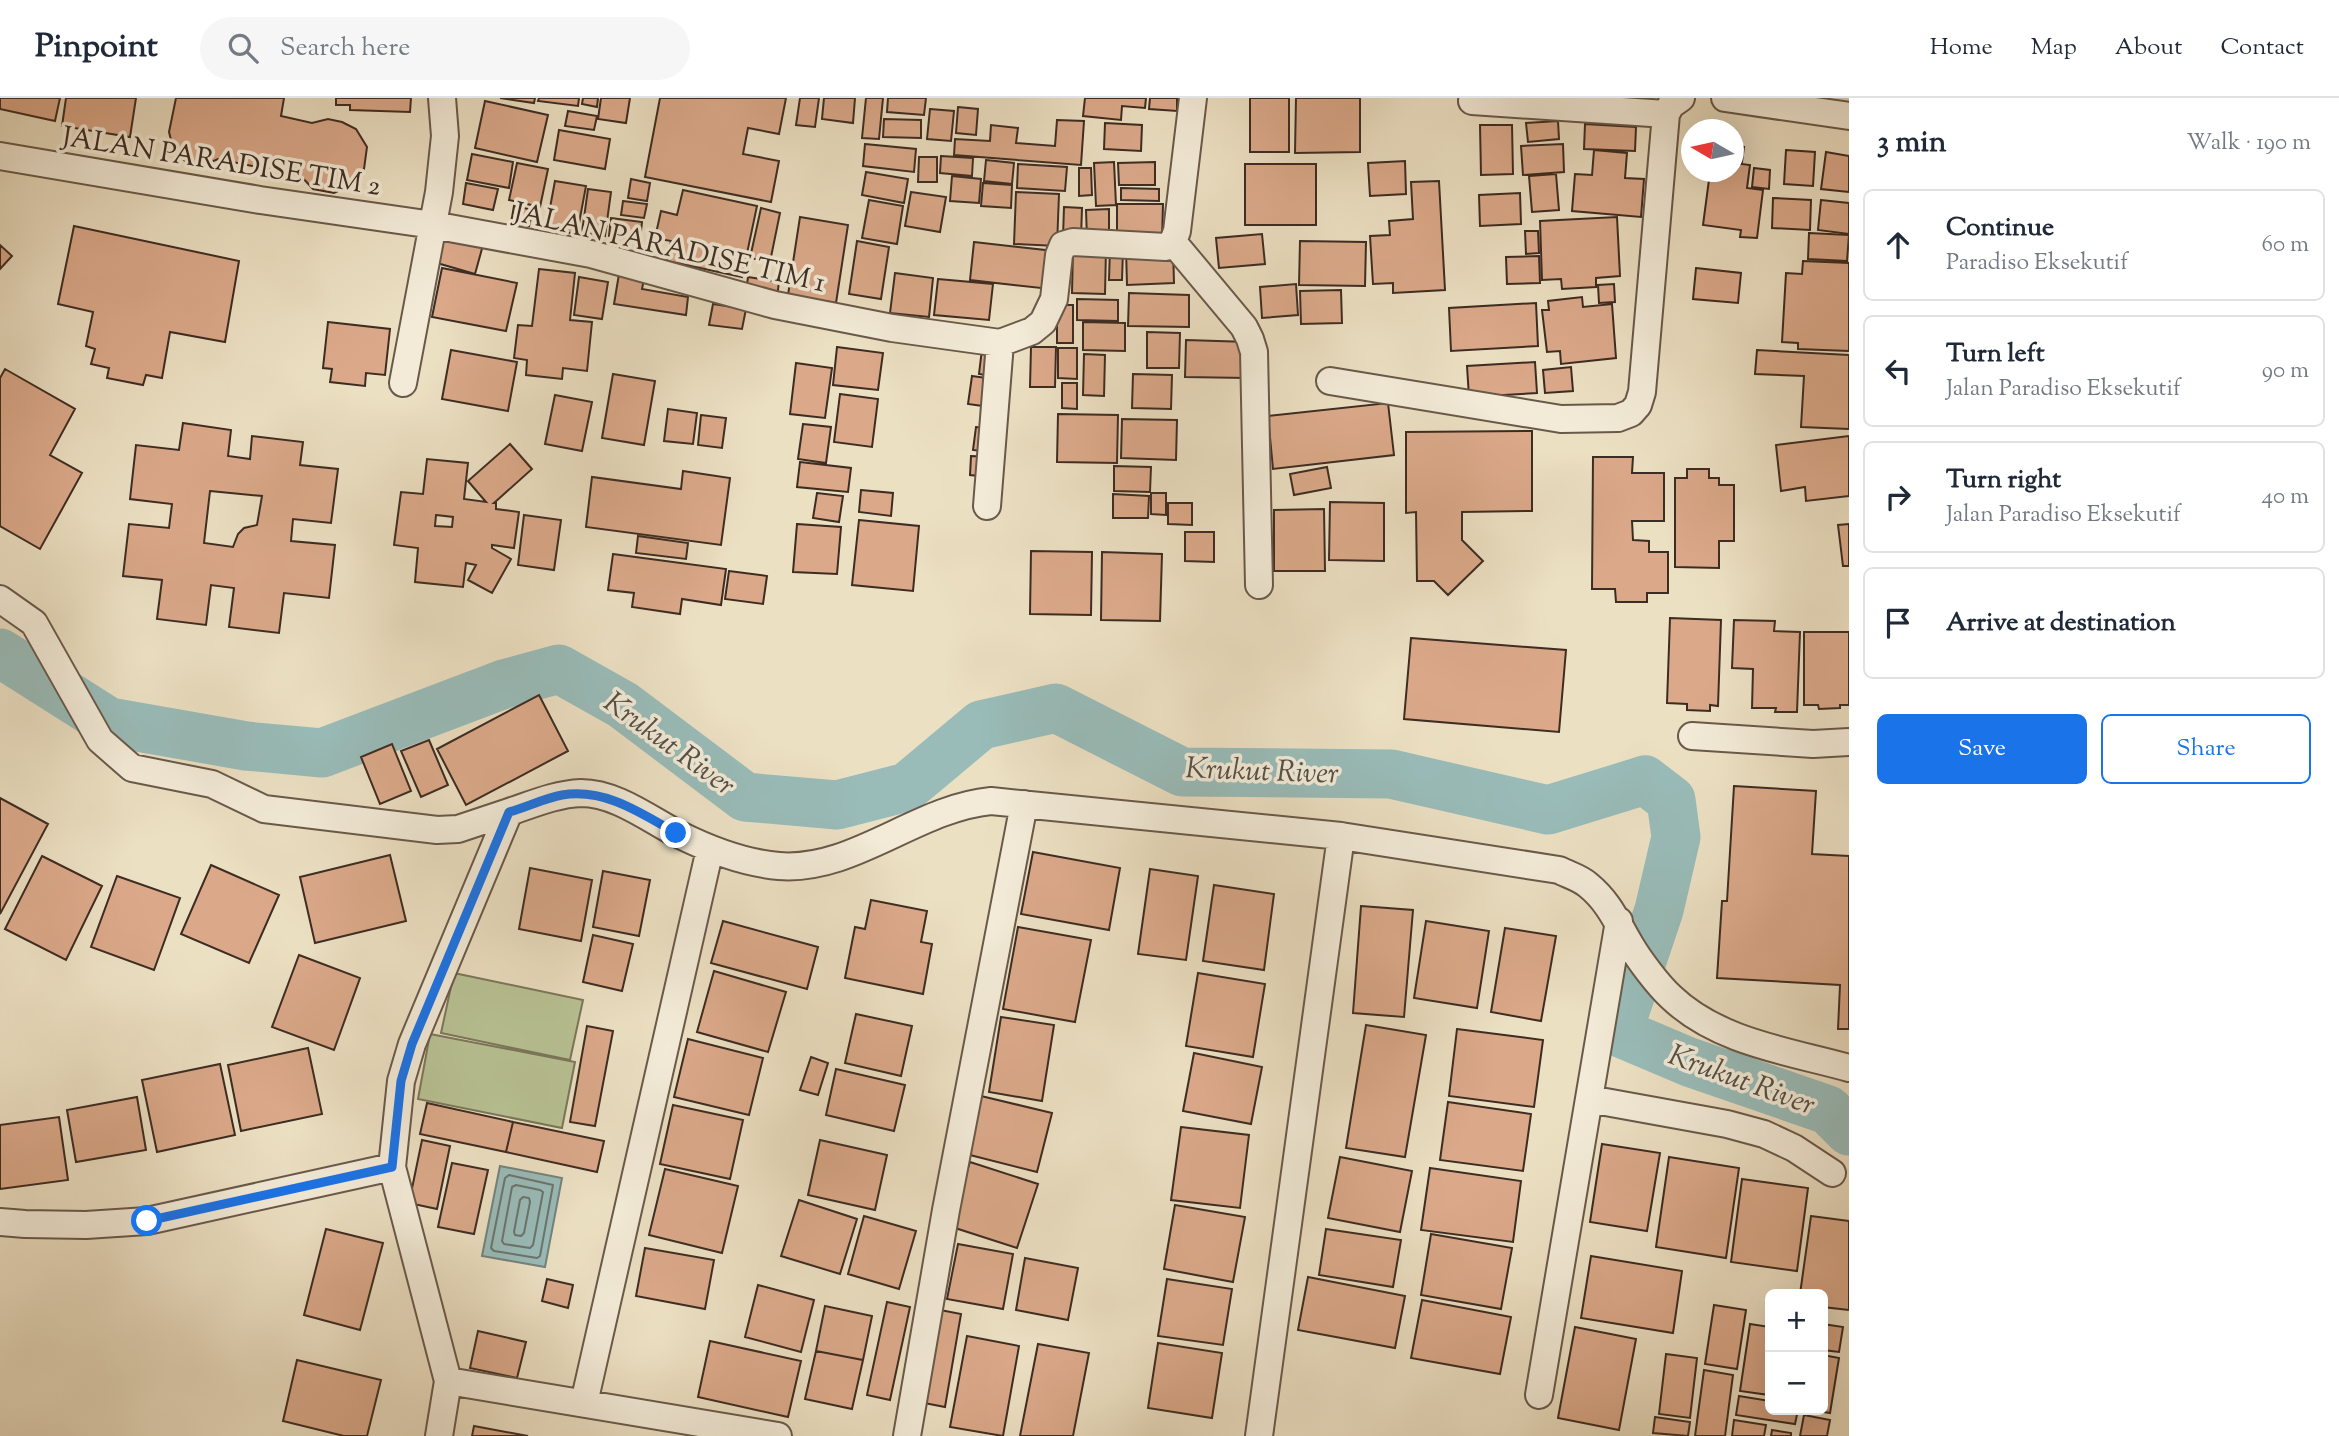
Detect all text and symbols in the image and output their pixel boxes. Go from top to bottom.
search box [200,17,690,80]
text: Pinpoint [35,24,158,72]
icon: search [224,29,262,67]
text: Search here [280,30,410,67]
text: Home [1930,31,1993,65]
text: Map [2031,31,2077,65]
text: About [2115,31,2182,65]
text: Contact [2220,31,2304,65]
street label: JALAN PARADISE TIM 2 [57,118,384,208]
north arrow [1681,119,1744,182]
text: 3 min [1877,122,1947,165]
text: Walk · 190 m [2187,127,2311,160]
street label: JALAN PARADISE TIM 1 [508,193,829,304]
text: Continue [1946,210,2054,247]
icon: ahead [1879,226,1917,264]
text: 60 m [2261,229,2309,262]
text: Paradiso Eksekutif [1946,247,2128,280]
text: Turn left [1946,336,2045,373]
icon: left [1879,352,1917,390]
text: 90 m [2262,355,2309,388]
text: Jalan Paradiso Eksekutif [1946,373,2181,406]
text: Turn right [1946,462,2061,499]
icon: right [1879,478,1917,516]
text: 40 m [2262,481,2309,514]
text: Jalan Paradiso Eksekutif [1946,499,2181,532]
icon: arrive [1879,604,1917,642]
text: Arrive at destination [1946,605,2176,642]
water label: Krukut River [594,683,744,808]
button: Save [1877,714,2087,784]
button: Share [2101,714,2311,784]
water label: Krukut River [1185,748,1340,797]
route end [660,817,691,848]
water label: Krukut River [1662,1035,1821,1128]
route start [131,1205,162,1236]
map controls [1765,1289,1828,1415]
button: + [1765,1289,1828,1352]
button: − [1765,1352,1828,1415]

